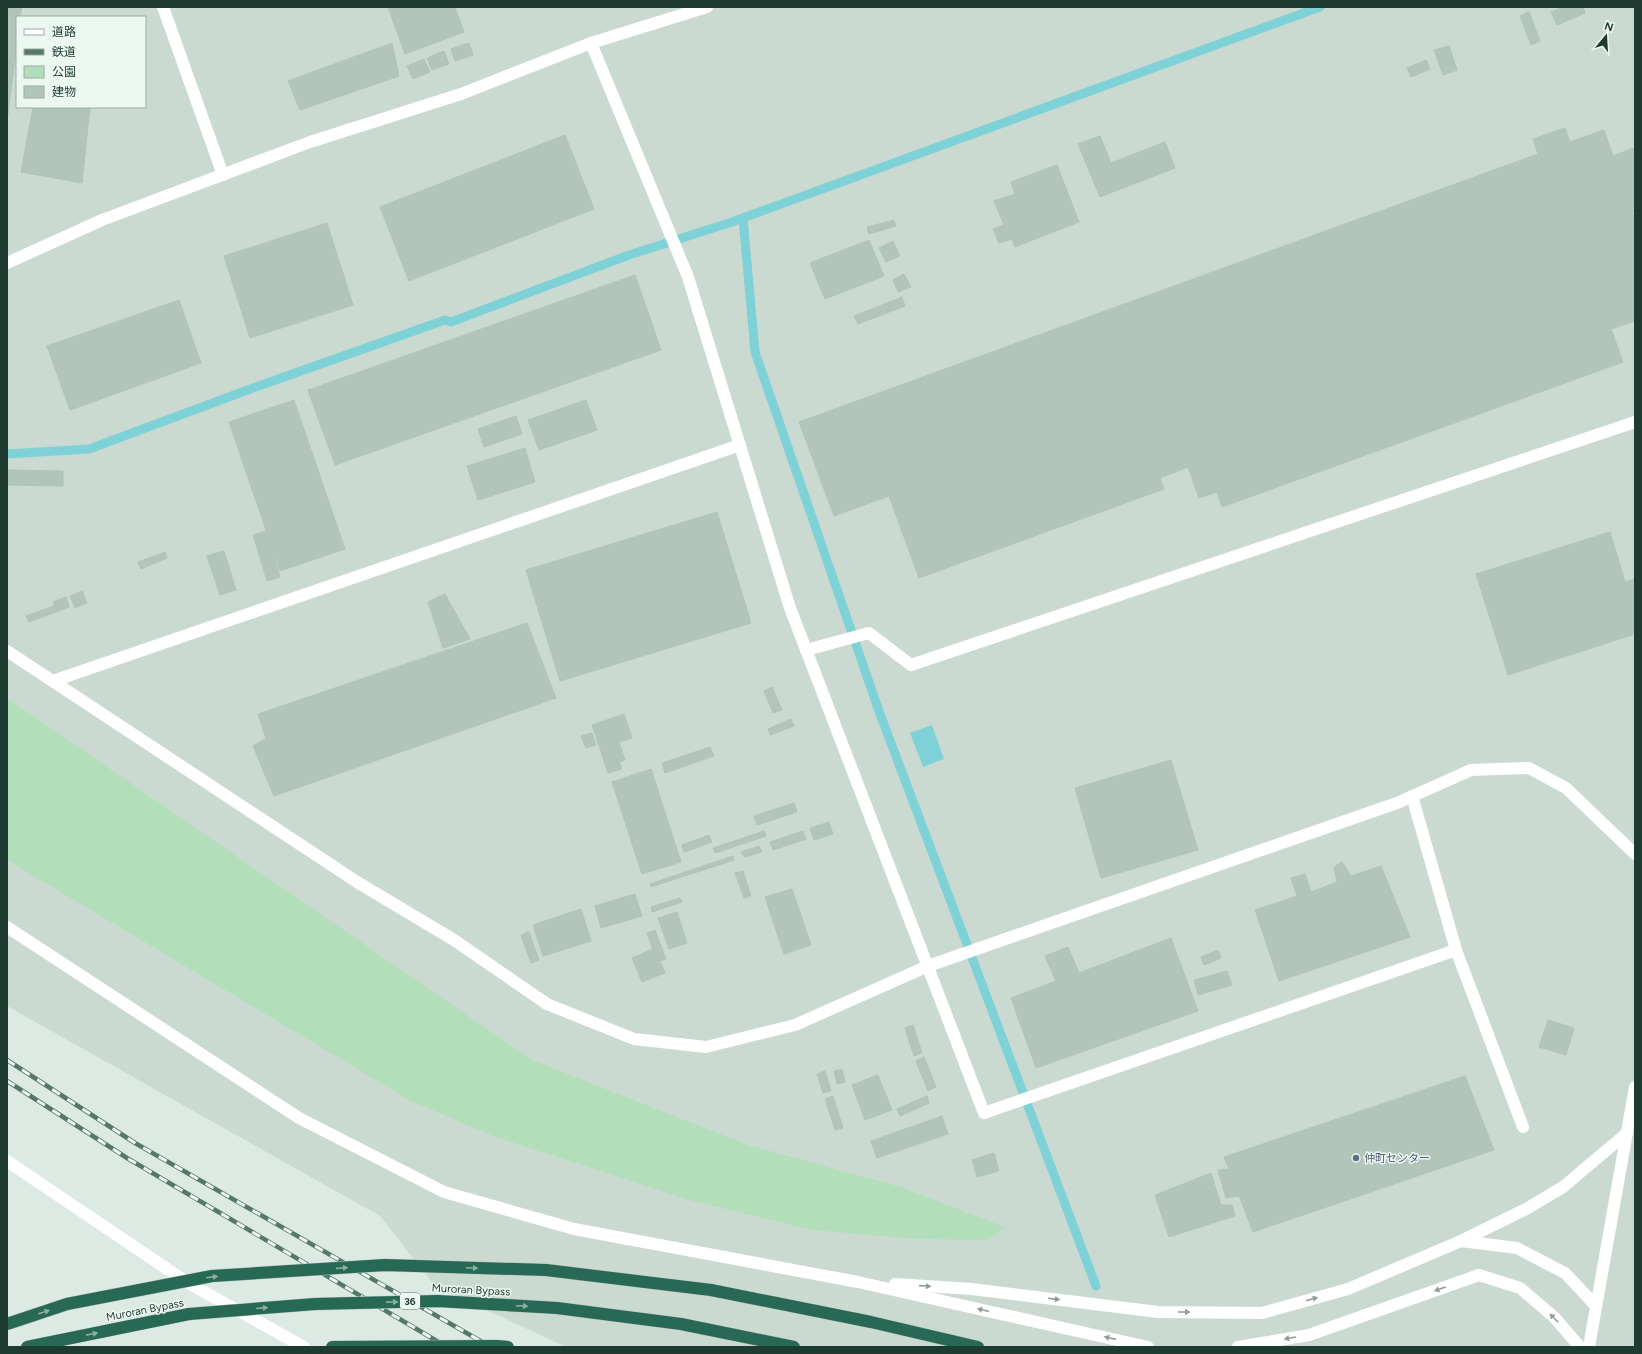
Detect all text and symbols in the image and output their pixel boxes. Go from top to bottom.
legend [16,16,146,108]
north arrow [1586,16,1626,56]
text: N [1603,19,1615,34]
text: 道路 [52,25,76,39]
text: 鉄道 [52,45,76,59]
text: 公園 [52,65,76,79]
text: 建物 [52,85,76,99]
place label: 仲町センター [1364,1152,1430,1165]
marker: 仲町センター [1351,1153,1361,1163]
one-way arrow [336,1264,348,1271]
one-way arrow [466,1264,478,1271]
one-way arrow [206,1274,218,1280]
street label: Muroran Bypass [431,1281,511,1299]
one-way arrow [919,1283,932,1289]
one-way arrow [1433,1287,1445,1293]
road number: 36 [400,1293,420,1309]
street label: Muroran Bypass [105,1296,185,1324]
one-way arrow [1048,1296,1060,1302]
one-way arrow [1306,1296,1318,1302]
one-way arrow [386,1299,399,1305]
one-way arrow [516,1302,528,1309]
one-way arrow [256,1305,268,1312]
one-way arrow [977,1306,989,1312]
one-way arrow [38,1308,50,1314]
one-way arrow [1178,1309,1191,1315]
one-way arrow [1549,1313,1559,1323]
one-way arrow [86,1330,98,1336]
one-way arrow [1104,1335,1116,1341]
one-way arrow [1284,1335,1296,1341]

